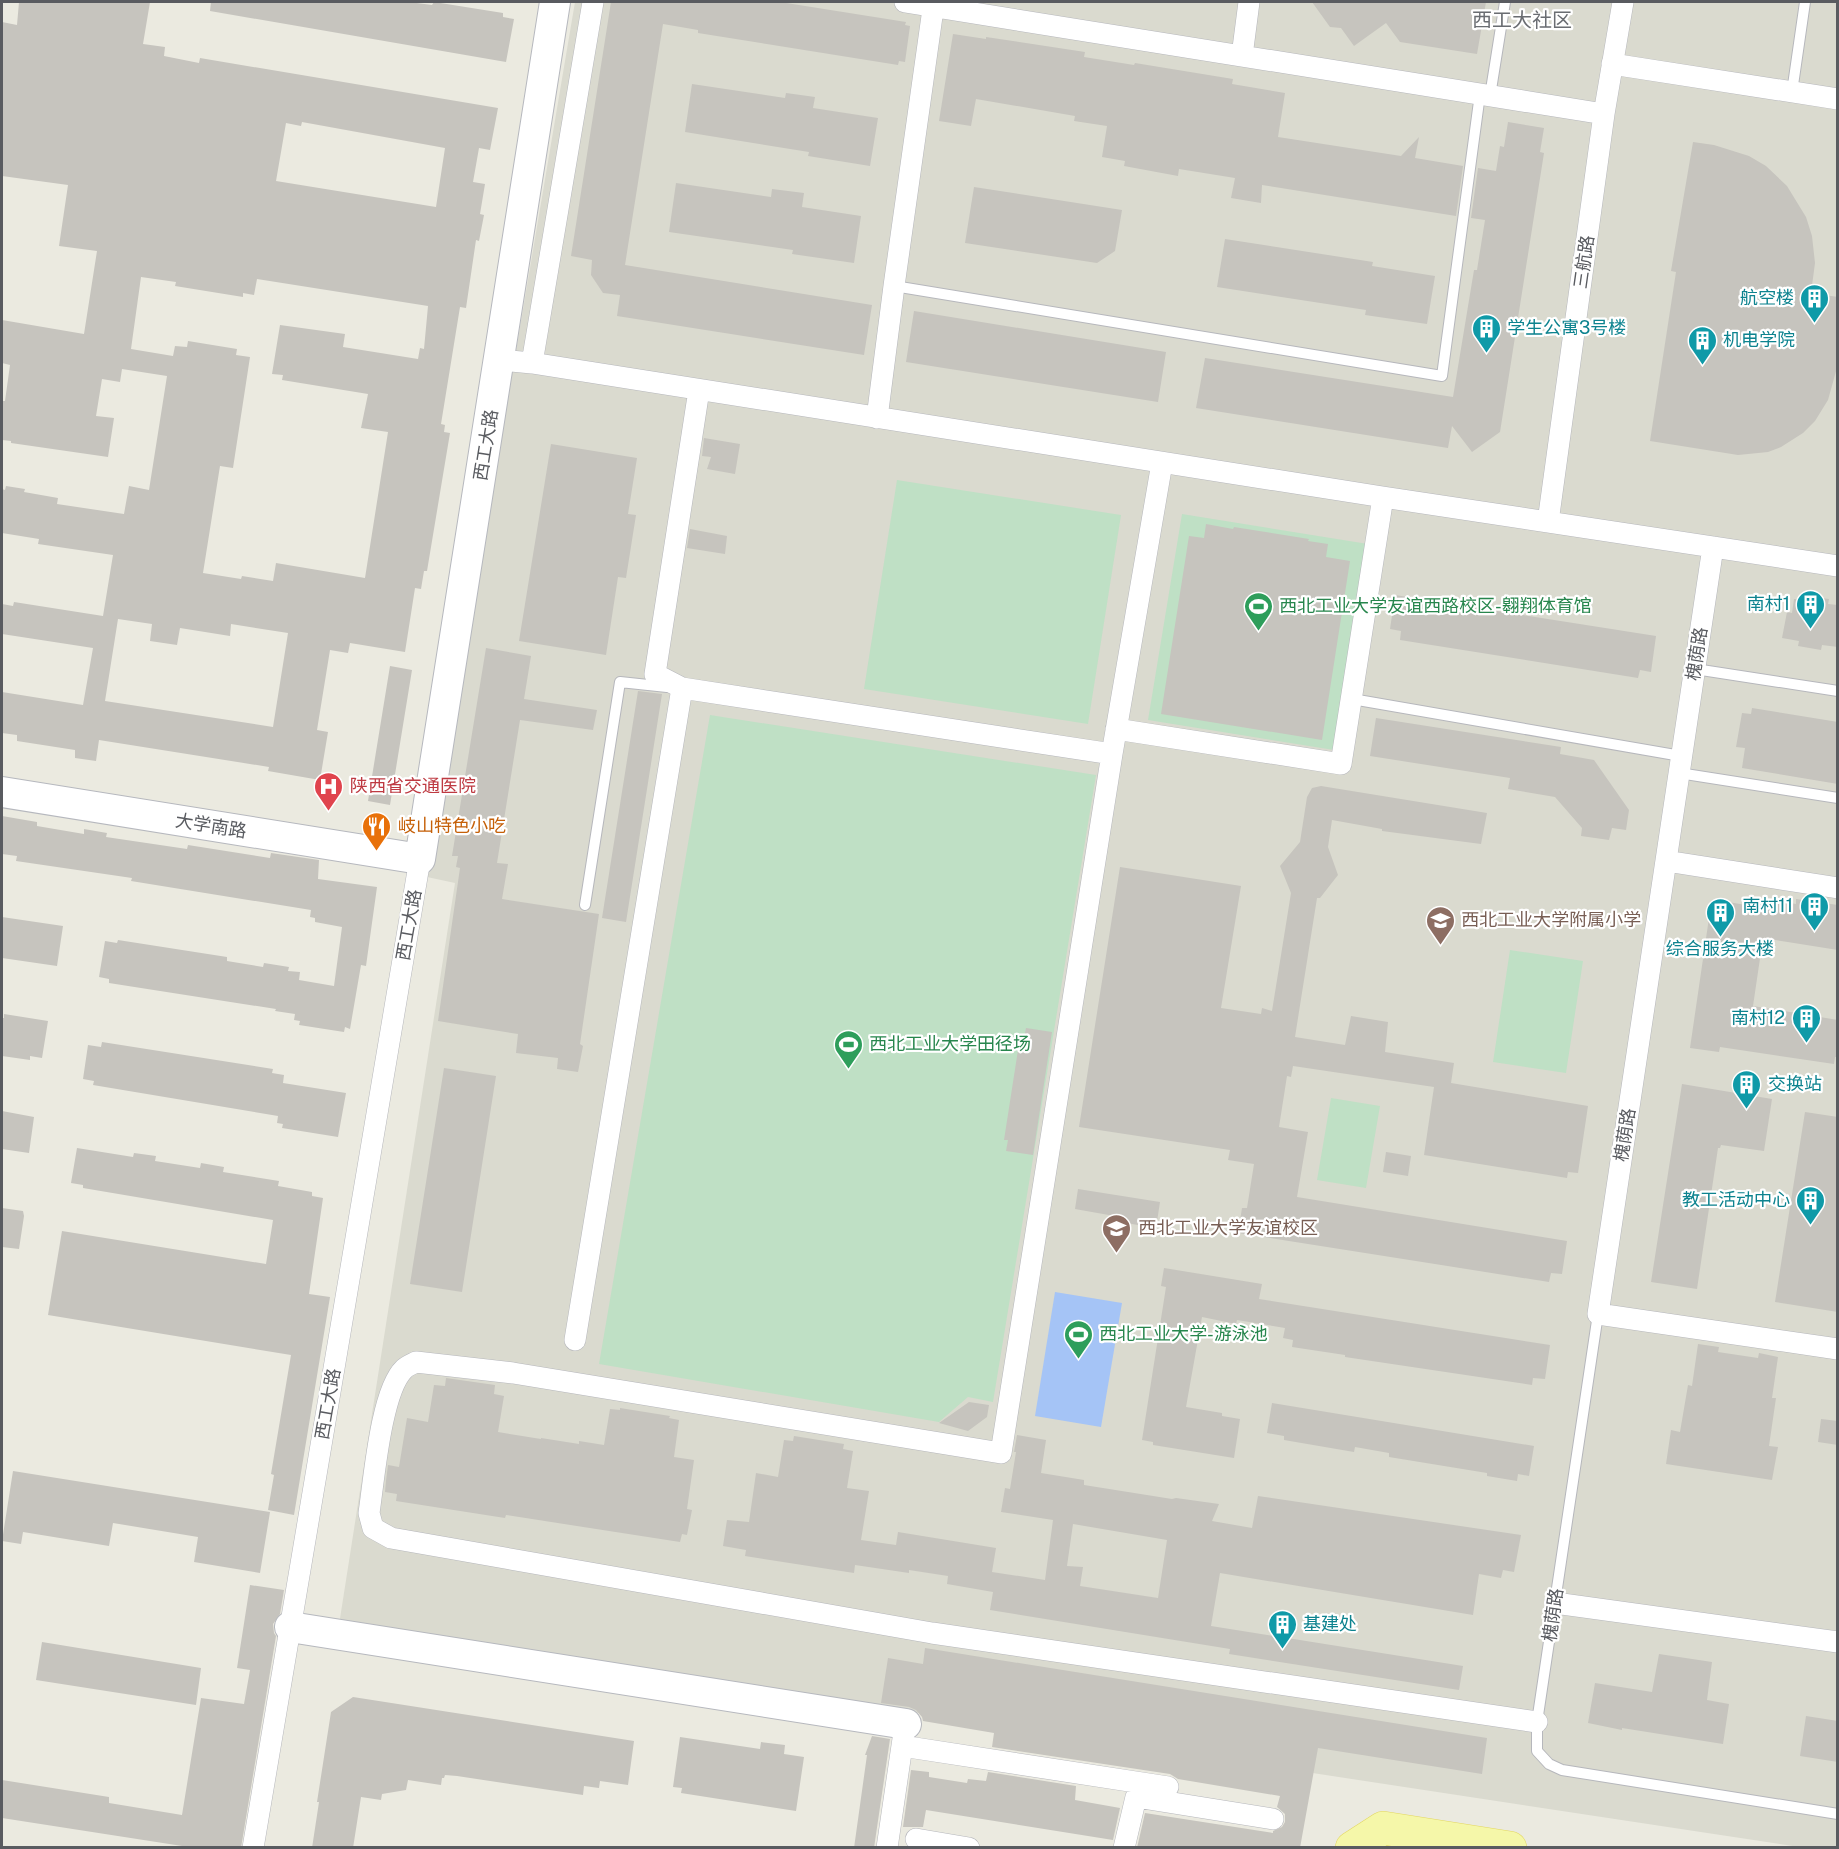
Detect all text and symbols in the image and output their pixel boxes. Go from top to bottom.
district label: 西工大社区 [1472,8,1572,32]
street label: 三航路 [1569,234,1598,290]
building icon: 航空楼 [1799,282,1831,324]
place label: 航空楼 [1740,287,1794,308]
building icon: 学生公寓3号楼 [1470,312,1502,354]
place label: 学生公寓3号楼 [1507,317,1626,338]
building icon: 机电学院 [1686,324,1718,366]
place label: 机电学院 [1723,329,1795,350]
street label: 西工大路 [470,408,502,482]
building icon: 南村1 [1795,588,1827,630]
sports icon: 西北工业大学友谊西路校区-翱翔体育馆 [1242,590,1274,632]
place label: 南村1 [1747,593,1790,614]
place label: 西北工业大学友谊西路校区-翱翔体育馆 [1279,595,1592,616]
street label: 槐荫路 [1682,626,1711,682]
hospital icon: 陕西省交通医院 [313,770,345,812]
place label: 陕西省交通医院 [350,775,476,796]
street label: 大学南路 [174,810,248,842]
restaurant icon: 岐山特色小吃 [361,810,393,852]
place label: 岐山特色小吃 [398,815,506,836]
street label: 西工大路 [392,888,425,962]
building icon: 南村11 [1798,890,1830,932]
place label: 南村11 [1742,895,1793,916]
building icon: 综合服务大楼 [1704,896,1736,938]
school or university icon: 西北工业大学附属小学 [1424,904,1456,946]
place label: 西北工业大学附属小学 [1461,909,1641,930]
place label: 综合服务大楼 [1666,938,1774,959]
building icon: 南村12 [1790,1002,1822,1044]
place label: 南村12 [1731,1007,1785,1028]
sports icon: 西北工业大学田径场 [832,1028,864,1070]
place label: 西北工业大学田径场 [869,1033,1031,1054]
building icon: 交换站 [1731,1068,1763,1110]
place label: 交换站 [1768,1073,1822,1094]
street label: 槐荫路 [1610,1107,1639,1163]
building icon: 教工活动中心 [1795,1184,1827,1226]
place label: 教工活动中心 [1682,1189,1790,1210]
school or university icon: 西北工业大学友谊校区 [1101,1212,1133,1254]
place label: 西北工业大学友谊校区 [1138,1217,1318,1238]
sports icon: 西北工业大学-游泳池 [1062,1318,1094,1360]
place label: 西北工业大学-游泳池 [1099,1323,1268,1344]
street label: 西工大路 [311,1367,344,1441]
street label: 槐荫路 [1538,1587,1567,1643]
building icon: 基建处 [1266,1608,1298,1650]
place label: 基建处 [1303,1613,1357,1634]

